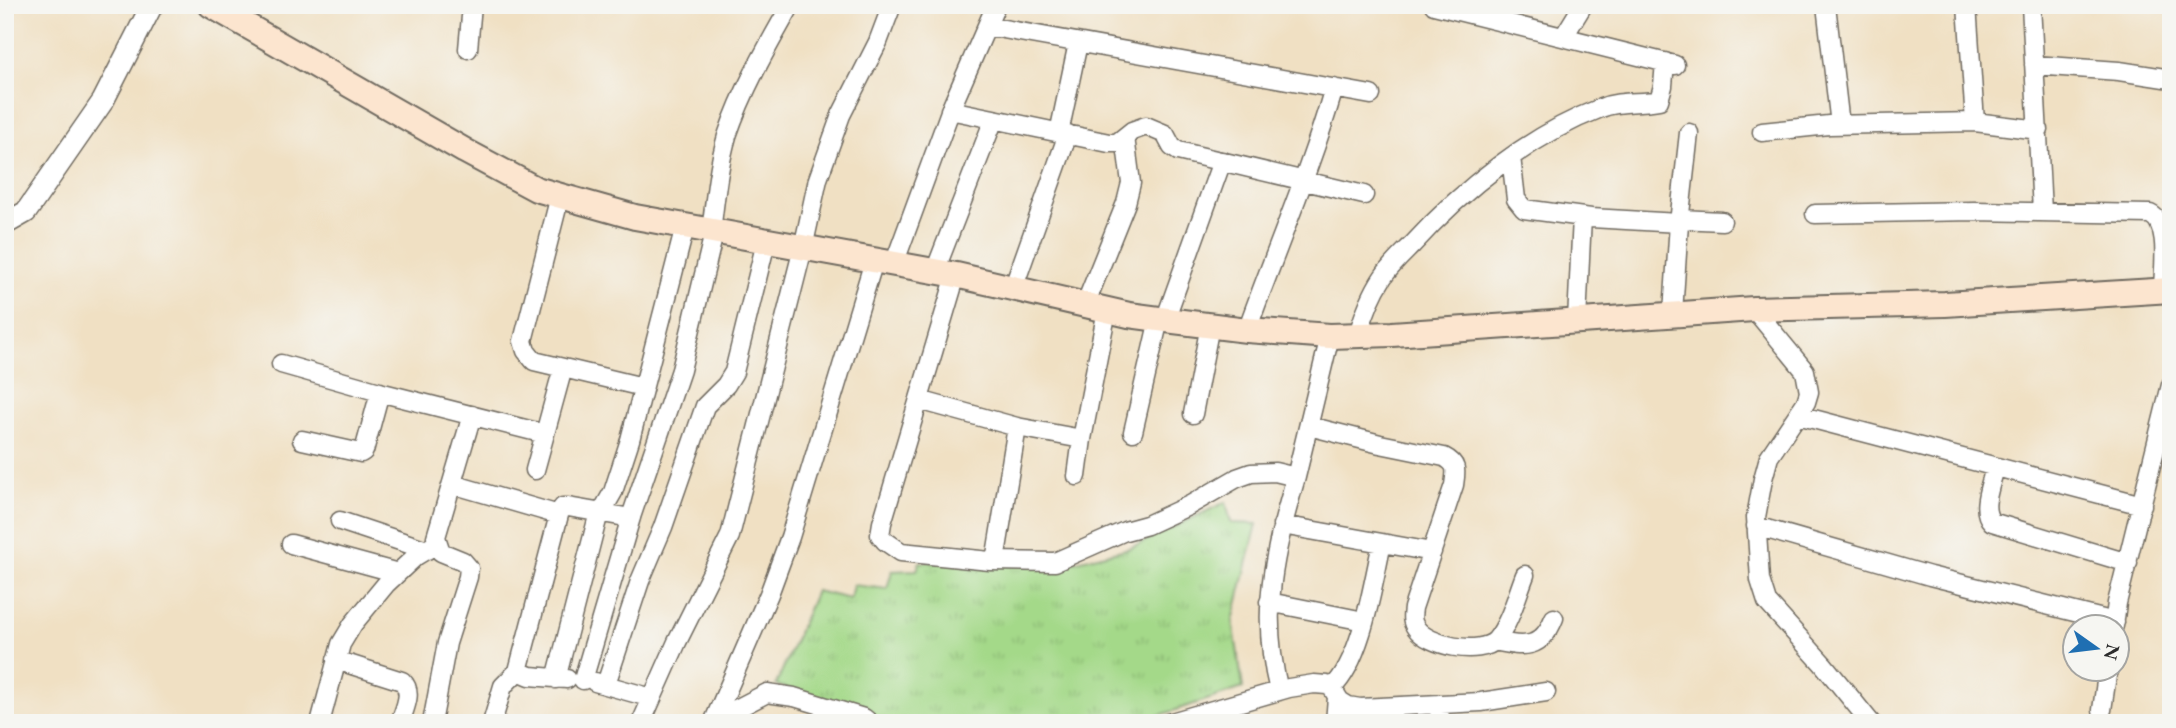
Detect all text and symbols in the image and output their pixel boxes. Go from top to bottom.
north arrow [2060,612,2130,682]
text: N [2098,642,2126,663]

